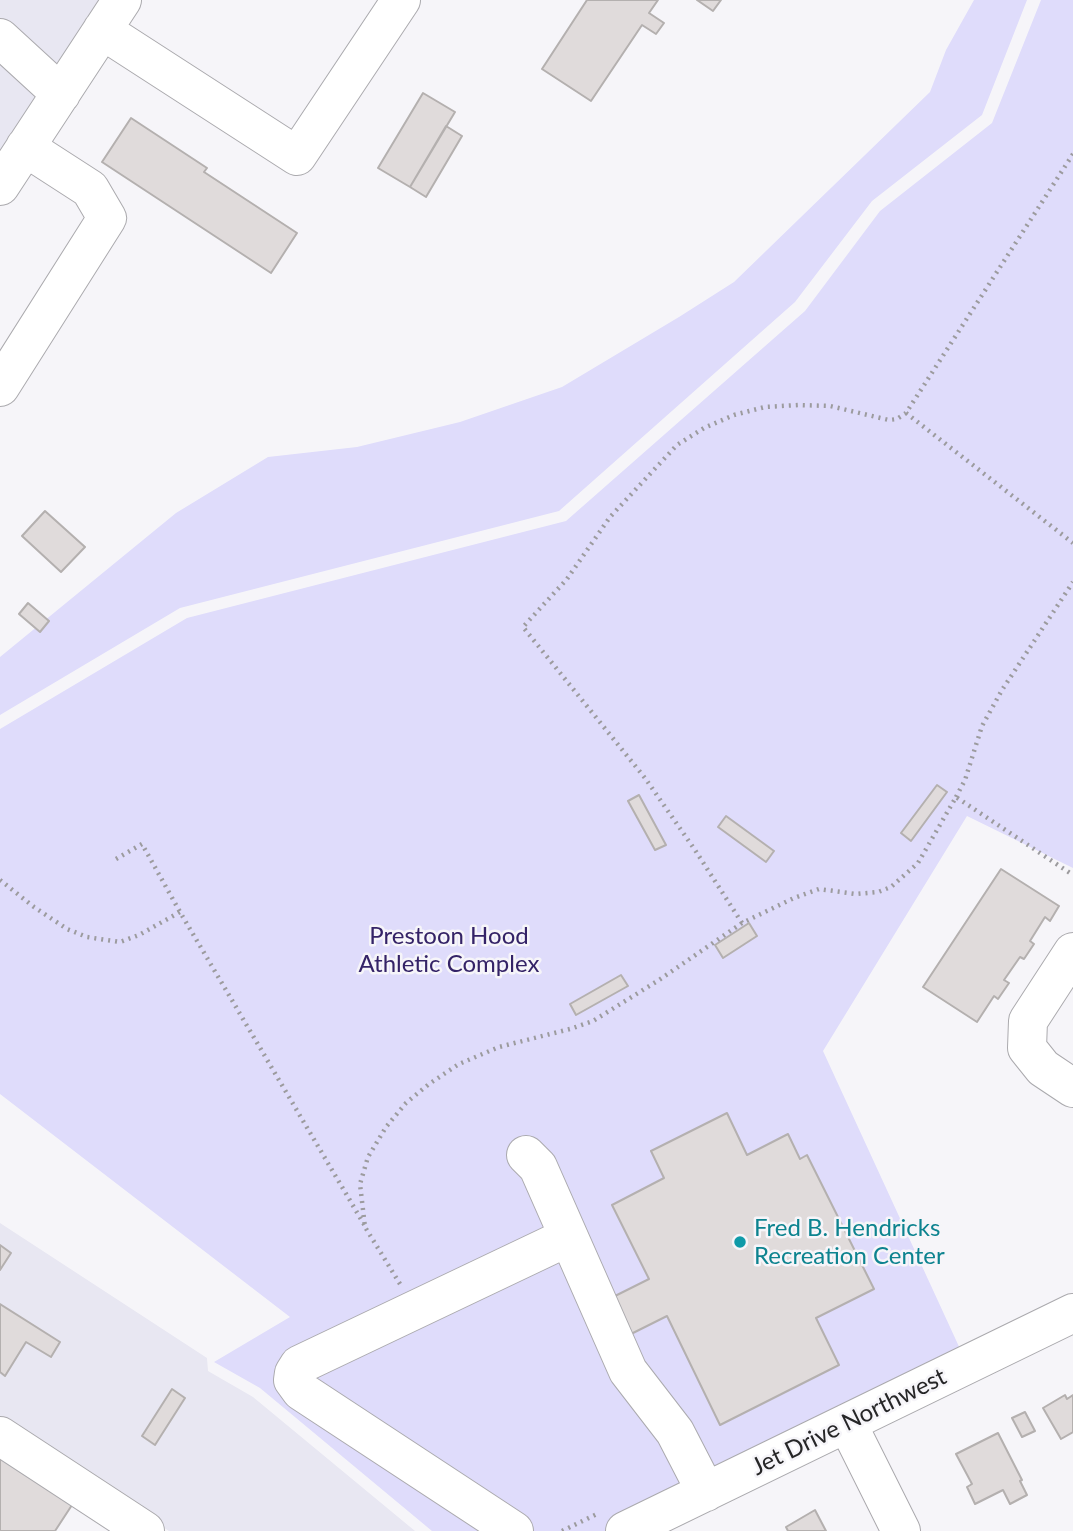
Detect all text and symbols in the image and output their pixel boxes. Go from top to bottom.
park label: Prestoon Hood Athletic Complex [359,922,539,978]
place label: Fred B. Hendricks Recreation Center [754,1214,945,1270]
marker: Fred B. Hendricks Recreation Center [732,1234,748,1250]
street label: Jet Drive Northwest [747,1362,951,1482]

